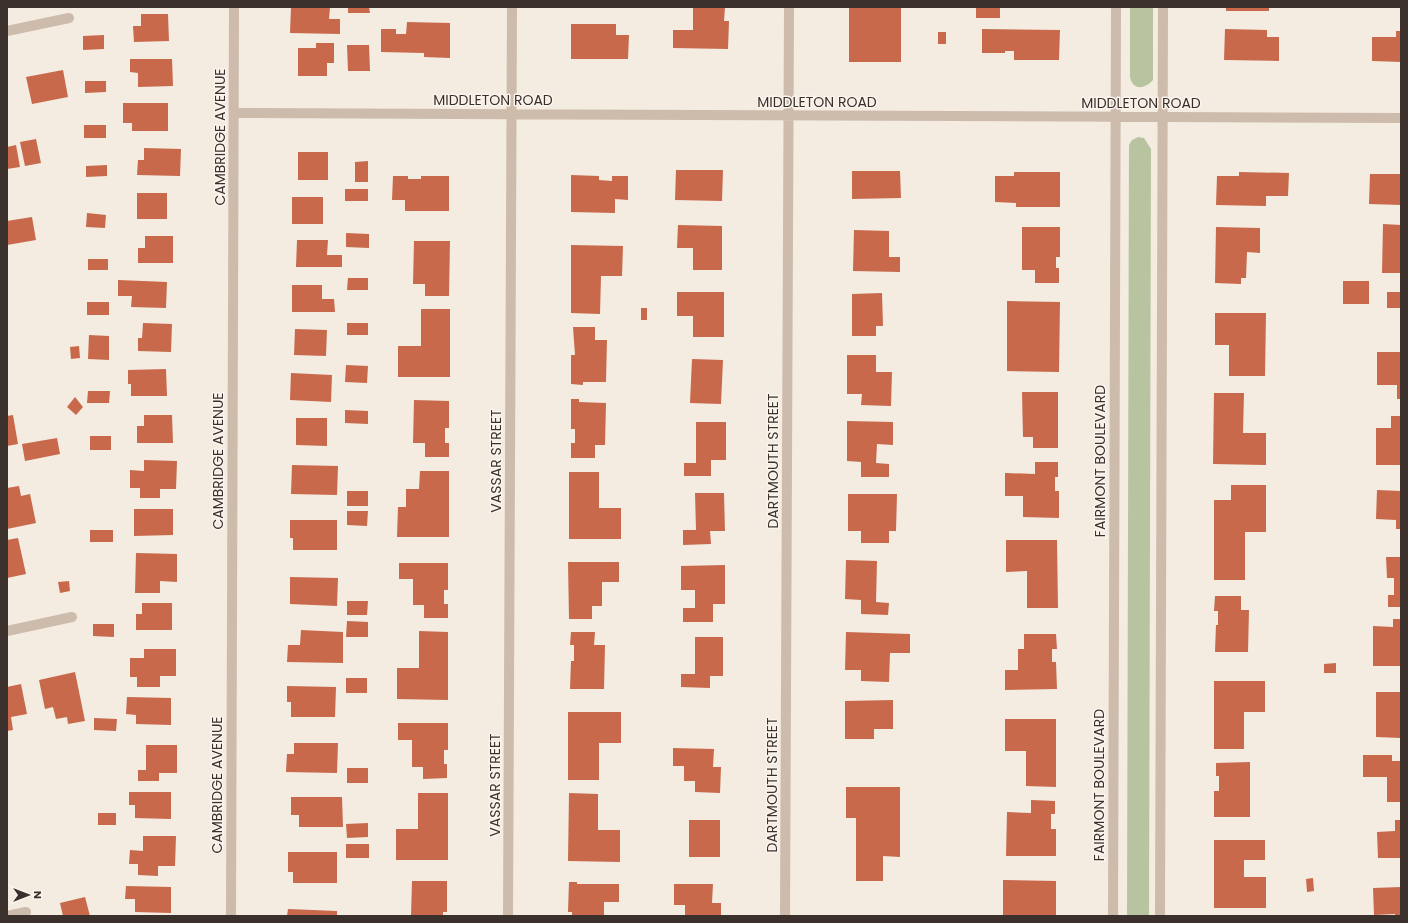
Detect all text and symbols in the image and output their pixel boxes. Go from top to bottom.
street label: CAMBRIDGE AVENUE [210,68,230,206]
street label: MIDDLETON ROAD [433,90,553,110]
street label: MIDDLETON ROAD [757,92,877,112]
street label: MIDDLETON ROAD [1081,93,1201,113]
street label: FAIRMONT BOULEVARD [1090,385,1110,537]
street label: CAMBRIDGE AVENUE [208,392,228,530]
street label: DARTMOUTH STREET [763,393,783,529]
street label: VASSAR STREET [486,409,506,513]
street label: FAIRMONT BOULEVARD [1089,709,1109,861]
street label: CAMBRIDGE AVENUE [207,716,227,854]
street label: DARTMOUTH STREET [762,717,782,853]
street label: VASSAR STREET [485,733,505,837]
north arrow [8,875,48,915]
text: N [30,891,46,899]

